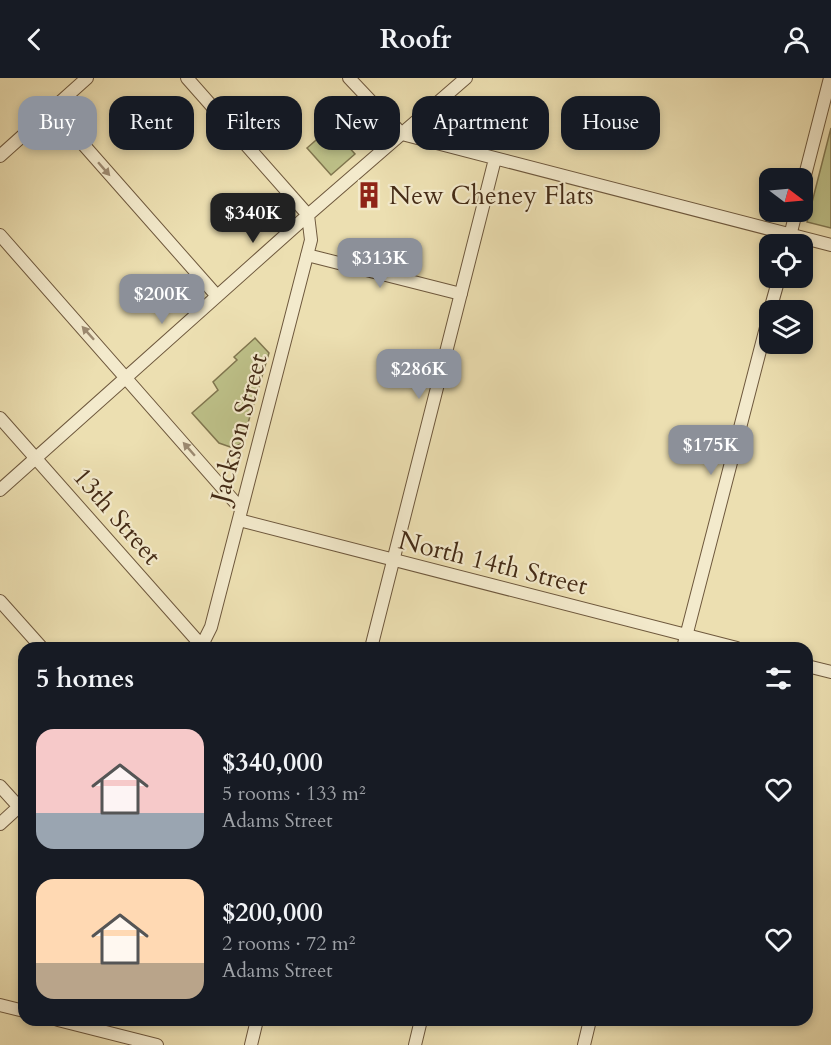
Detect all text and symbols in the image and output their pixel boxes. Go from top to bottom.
text: Roofr [380,21,451,58]
icon: back [18,23,51,56]
icon: person [780,23,813,56]
chip: Buy [18,96,97,150]
chip: Rent [109,96,194,150]
chip: Filters [206,96,302,150]
chip: New [314,96,400,150]
chip: Apartment [412,96,549,150]
chip: House [561,96,660,150]
one-way arrow [98,161,111,177]
north arrow [759,168,813,222]
map controls [759,168,813,354]
place label: New Cheney Flats [389,178,594,213]
building icon: New Cheney Flats [354,180,384,210]
pin: $340K [211,193,295,244]
text: $340K [224,199,282,226]
button: locate [759,234,813,288]
pin: $313K [338,238,422,289]
text: $313K [351,244,409,271]
pin: $200K [120,274,204,325]
text: $200K [133,280,191,307]
button: layers [759,300,813,354]
one-way arrow [82,326,95,341]
pin: $286K [377,349,461,400]
street label: Jackson Street [201,350,276,510]
text: $286K [390,355,448,382]
pin: $175K [669,425,753,476]
text: $175K [682,431,740,458]
one-way arrow [183,441,196,457]
street label: 13th Street [65,460,169,572]
street label: North 14th Street [395,523,591,603]
text: 5 homes [36,661,134,696]
icon: filters [762,662,795,695]
text: $340,000 [222,745,323,780]
icon: home [84,753,156,825]
icon: heart [762,773,795,806]
text: 5 rooms · 133 m² [222,780,366,807]
text: Adams Street [222,807,333,834]
text: $200,000 [222,895,323,930]
icon: home [84,903,156,975]
icon: heart [762,923,795,956]
text: 2 rooms · 72 m² [222,930,355,957]
text: Adams Street [222,957,333,984]

